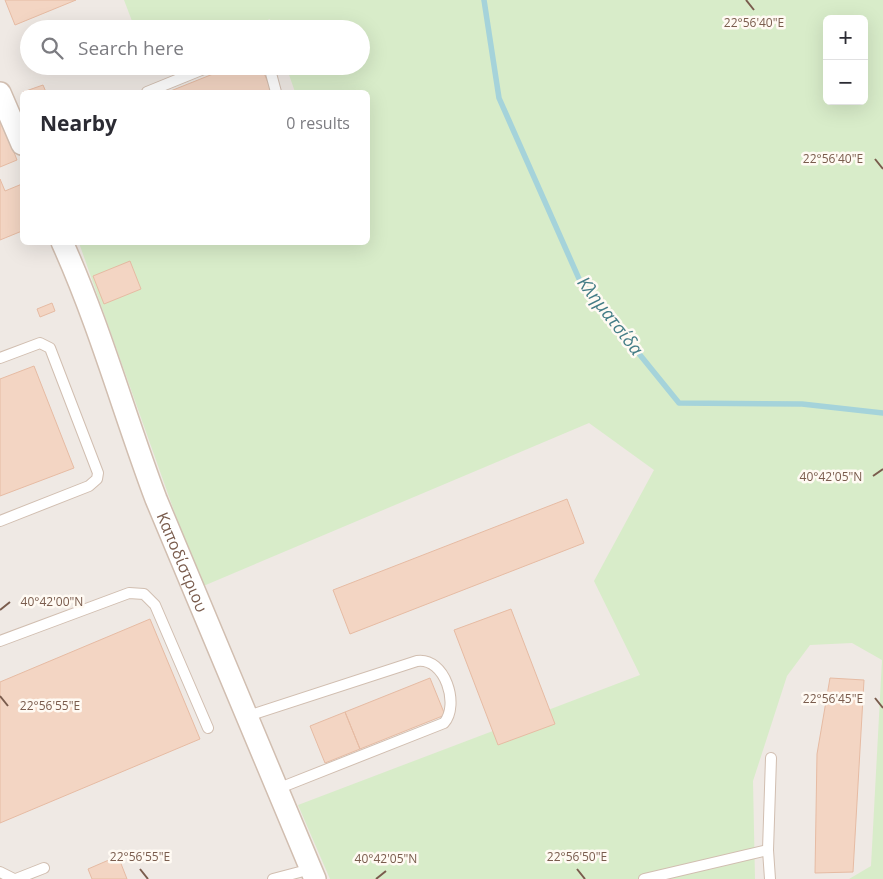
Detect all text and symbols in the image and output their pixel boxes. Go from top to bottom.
text: 22°56'40"E [724,14,784,31]
map controls [823,15,868,105]
button: + [823,15,868,60]
search box [20,20,370,75]
icon: search [38,34,66,62]
text: Search here [78,35,184,61]
button: − [823,60,868,105]
text: Nearby [40,109,117,137]
text: 0 results [286,112,350,134]
text: 22°56'40"E [803,150,863,167]
water label: Κληματσίδα [572,271,650,360]
text: 40°42'05"N [800,468,862,485]
street label: Καποδίστριου [152,509,213,615]
text: 40°42'00"N [21,593,83,610]
text: 22°56'45"E [803,690,863,707]
text: 22°56'55"E [20,697,80,714]
text: 22°56'55"E [110,848,170,865]
text: 22°56'50"E [547,848,607,865]
text: 40°42'05"N [355,850,417,867]

